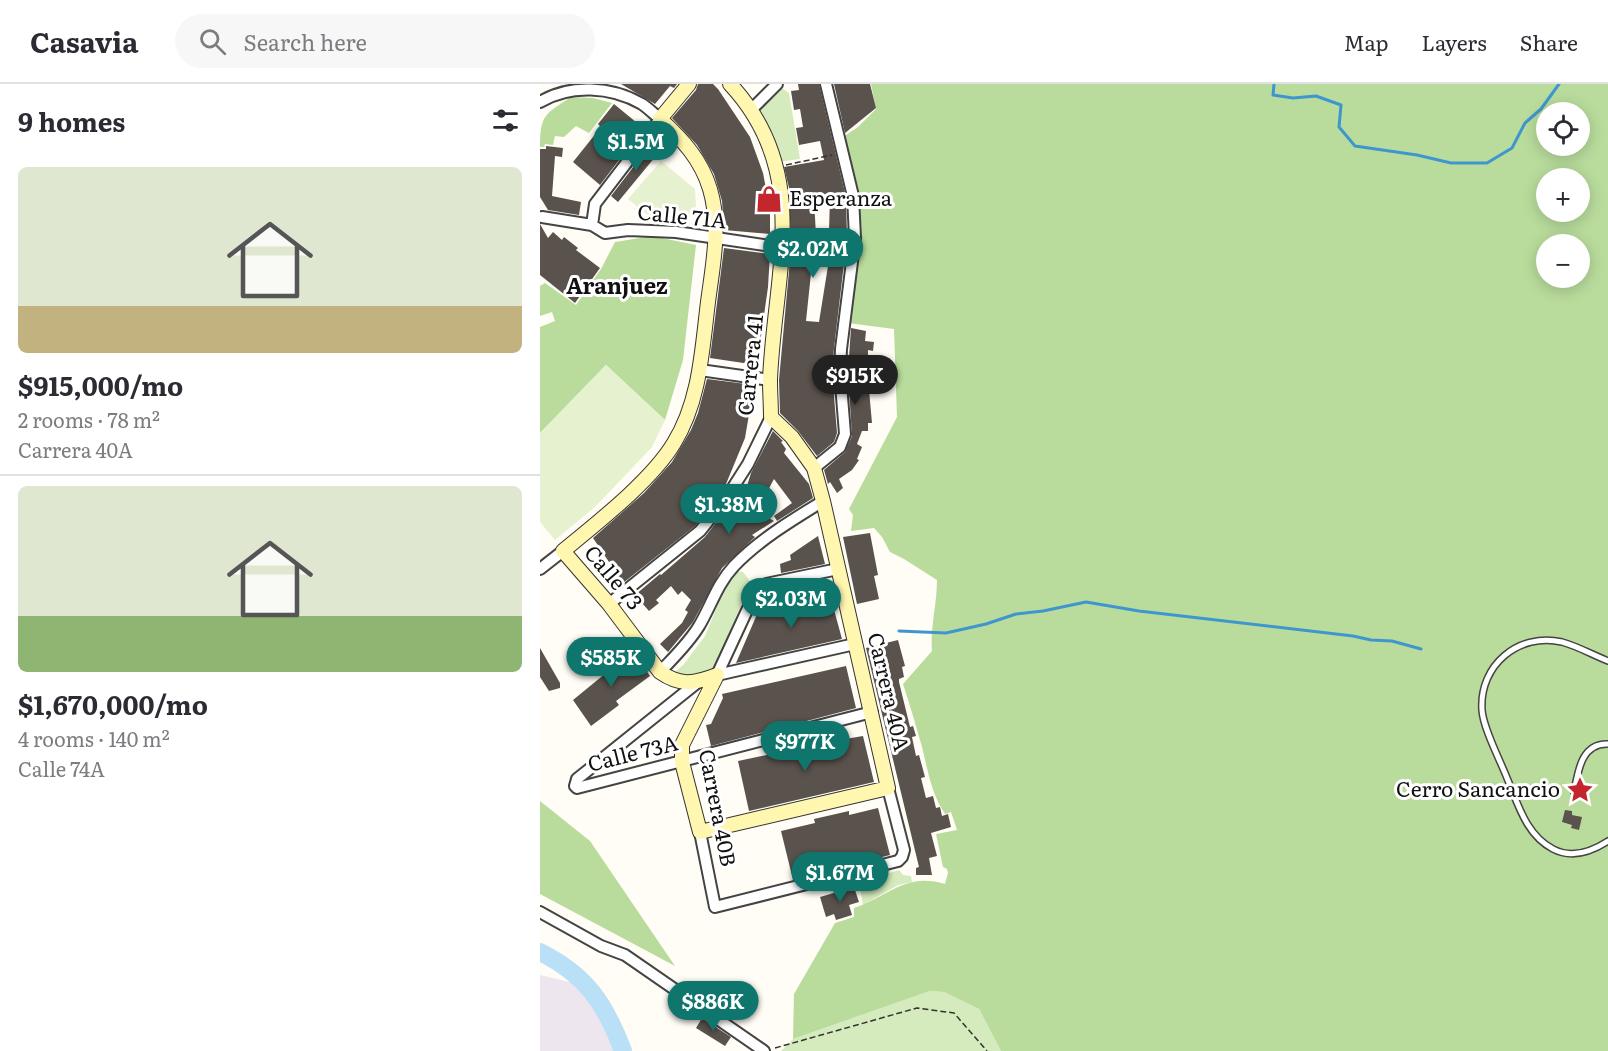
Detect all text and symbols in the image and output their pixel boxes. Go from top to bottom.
search box [175,14,595,68]
text: Casavia [30,20,139,62]
icon: search [196,25,229,58]
text: Search here [244,25,367,58]
text: Map [1344,26,1389,57]
text: Layers [1422,26,1487,57]
text: Share [1520,26,1578,57]
text: 9 homes [18,101,125,140]
map controls [1536,102,1590,288]
button: locate [1536,102,1590,156]
icon: filters [489,104,522,137]
pin: $1.5M [594,121,678,172]
text: $1.5M [607,125,665,155]
button: + [1536,168,1590,222]
place label: Esperanza [789,181,893,212]
shop icon: Esperanza [754,184,784,214]
street label: Calle 71A [636,194,729,235]
icon: home [216,206,324,314]
pin: $2.02M [764,228,862,279]
text: $2.02M [777,232,849,262]
button: − [1536,234,1590,288]
district label: Aranjuez [566,268,668,301]
street label: Carrera 41 [728,312,769,417]
pin: $915K [813,355,897,406]
text: $915K [826,359,884,389]
text: $915,000/mo [18,365,183,404]
text: 2 rooms · 78 m² [18,404,160,434]
text: Carrera 40A [18,434,133,464]
pin: $1.38M [680,484,778,535]
text: $1.38M [694,488,764,518]
icon: home [216,525,324,633]
street label: Calle 73 [578,537,651,616]
pin: $2.03M [742,578,840,629]
text: $2.03M [755,582,827,612]
street label: Carrera 40A [862,629,919,754]
pin: $585K [569,637,653,688]
text: $585K [580,641,642,671]
text: $1,670,000/mo [18,684,208,723]
pin: $977K [763,721,847,772]
text: 4 rooms · 140 m² [18,723,170,753]
street label: Calle 73A [584,725,681,778]
text: $977K [775,725,835,755]
street label: Carrera 40B [693,746,746,869]
text: Calle 74A [18,753,105,783]
place label: Cerro Sancancio [1396,772,1560,803]
place icon: Cerro Sancancio [1565,775,1595,805]
pin: $1.67M [791,852,889,903]
text: $1.67M [806,856,874,886]
pin: $886K [671,981,755,1032]
text: $886K [682,985,744,1015]

